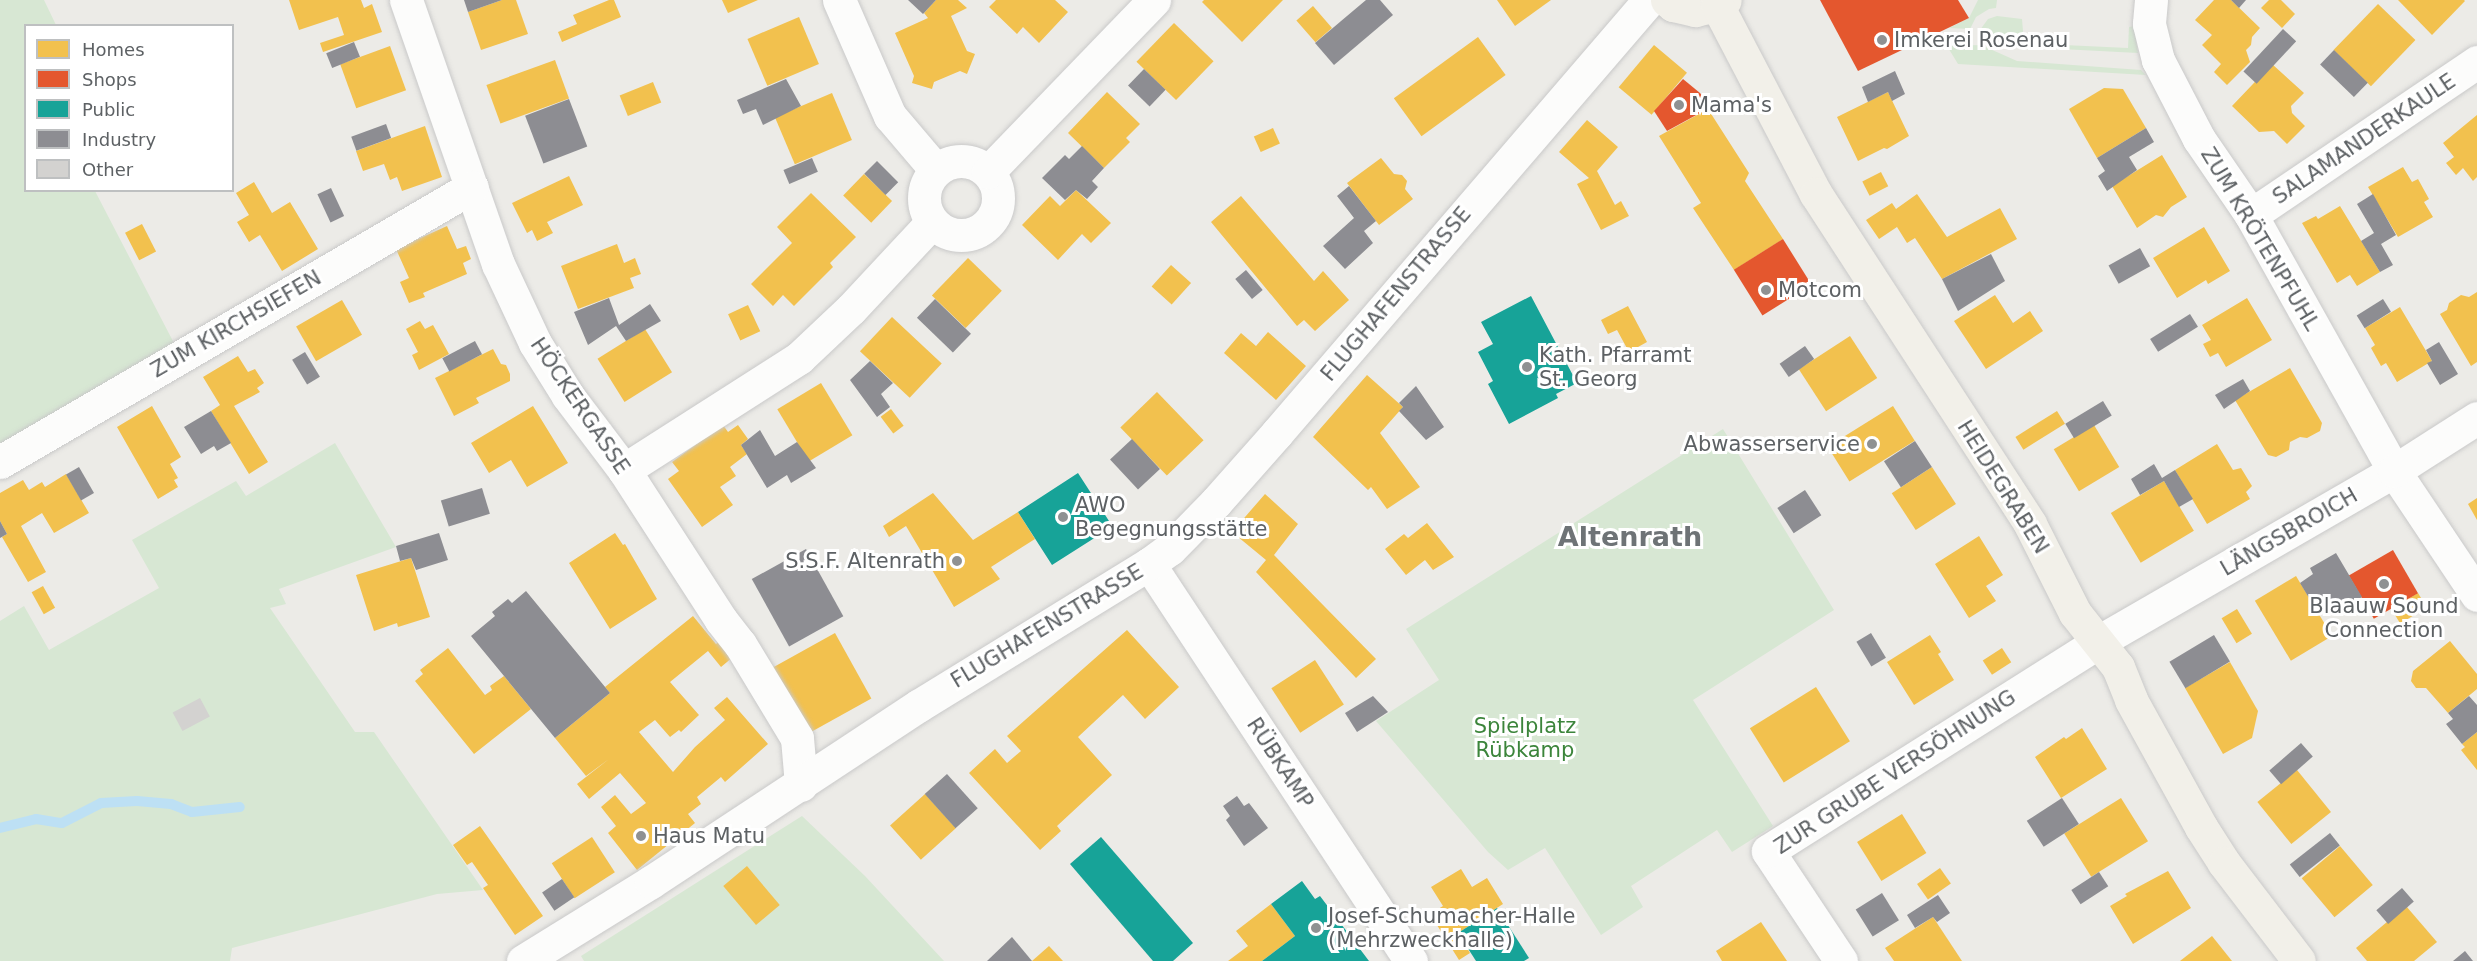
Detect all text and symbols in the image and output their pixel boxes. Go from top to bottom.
legend [24,24,234,192]
place label: Imkerei Rosenau [1894,27,2068,53]
marker: Imkerei Rosenau [1875,33,1889,47]
text: Homes [82,39,145,60]
street label: SALAMANDERKAULE [2268,68,2460,210]
text: Shops [82,69,137,90]
place label: Mama's [1691,92,1772,118]
marker: Mama's [1672,98,1686,112]
text: Public [82,99,135,120]
text: Industry [82,129,156,150]
street label: ZUM KRÖTENPFUHL [2195,143,2325,335]
text: Other [82,159,133,180]
street label: FLUGHAFENSTRASSE [1316,202,1476,386]
street label: ZUM KIRCHSIEFEN [146,265,326,383]
place label: Motcom [1778,277,1862,303]
marker: Motcom [1759,283,1773,297]
street label: HÖCKERGASSE [525,333,635,479]
place label: Kath. Pfarramt St. Georg [1539,342,1692,392]
marker: Kath. Pfarramt St. Georg [1520,360,1534,374]
street label: HEIDEGRABEN [1952,416,2054,558]
place label: Abwasserservice [1684,431,1860,457]
marker: Abwasserservice [1865,437,1879,451]
street label: LÄNGSBROICH [2216,483,2362,581]
place label: AWO Begegnungsstätte [1075,492,1268,542]
marker: AWO Begegnungsstätte [1056,510,1070,524]
district label: Altenrath [1558,521,1702,553]
place label: S.S.F. Altenrath [785,548,945,574]
marker: S.S.F. Altenrath [950,554,964,568]
street label: FLUGHAFENSTRASSE [946,559,1148,693]
marker: Blaauw Sound Connection [2377,577,2391,591]
place label: Blaauw Sound Connection [2309,593,2459,643]
street label: ZUR GRUBE VERSÖHNUNG [1770,684,2020,860]
street label: RÜBKAMP [1241,713,1319,813]
park label: Spielplatz Rübkamp [1474,713,1576,763]
place label: Haus Matu [653,823,765,849]
marker: Haus Matu [634,829,648,843]
place label: Josef-Schumacher-Halle (Mehrzweckhalle) [1328,903,1575,953]
marker: Josef-Schumacher-Halle (Mehrzweckhalle) [1309,921,1323,935]

